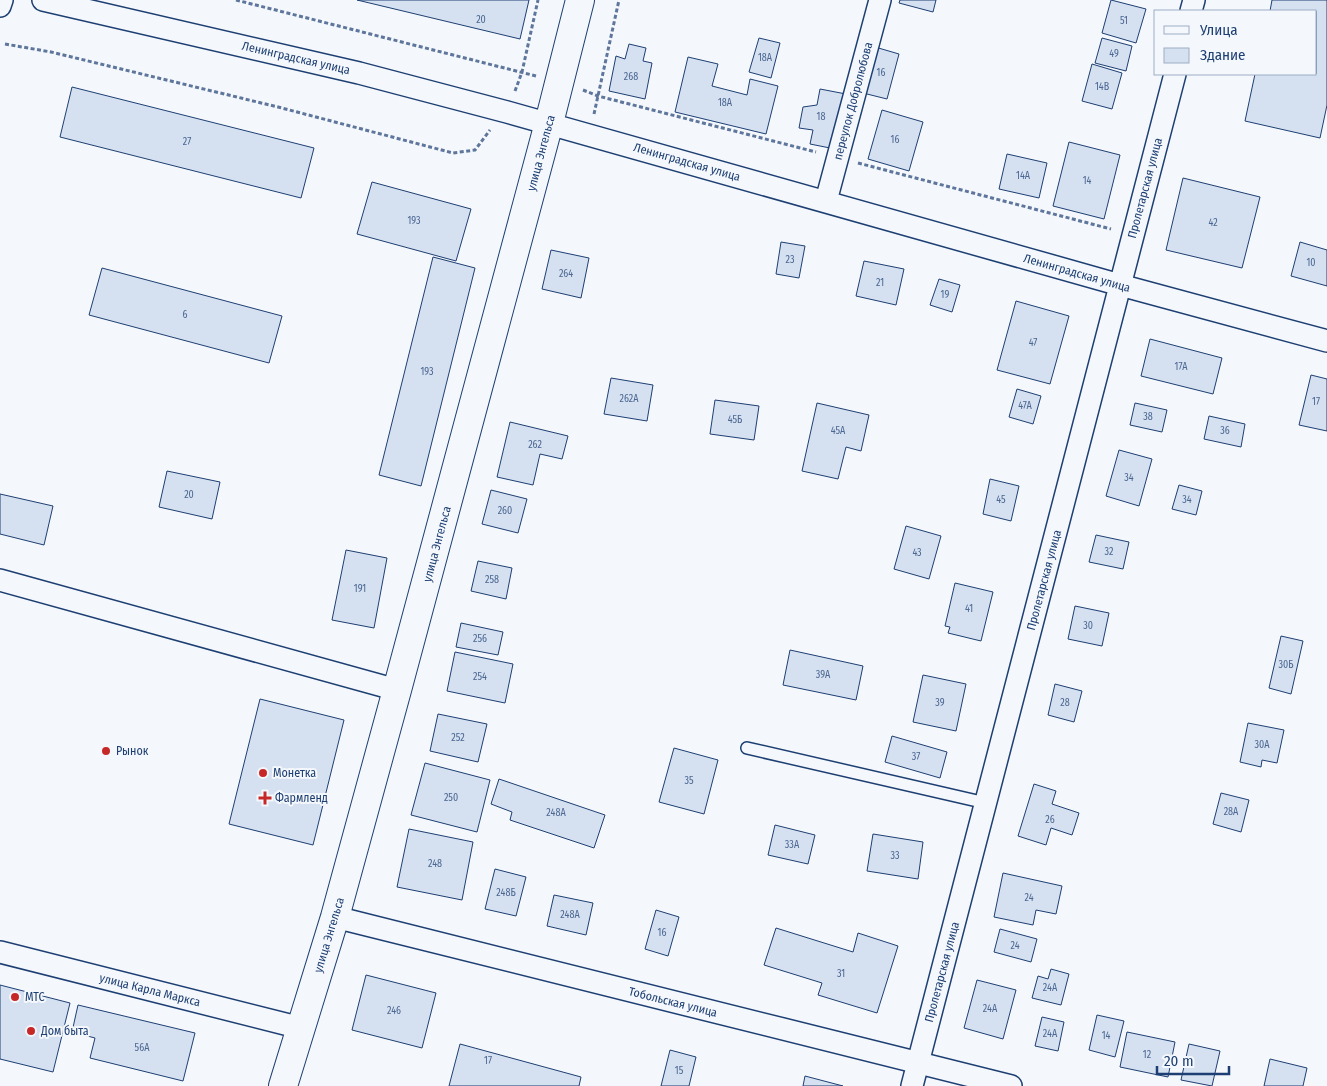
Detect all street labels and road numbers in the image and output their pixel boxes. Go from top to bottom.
street label: Ленинградская улица [241,39,351,77]
street label: переулок Добролюбова [831,40,876,161]
street label: улица Энгельса [524,113,558,192]
street label: Пролетарская улица [1125,136,1165,240]
street label: Ленинградская улица [632,140,742,184]
street label: Ленинградская улица [1022,251,1132,295]
street label: улица Энгельса [420,504,454,583]
street label: Пролетарская улица [1024,528,1064,632]
street label: улица Энгельса [311,896,347,974]
street label: Пролетарская улица [922,920,962,1024]
street label: улица Карла Маркса [98,971,202,1009]
street label: Тобольская улица [627,984,719,1020]

